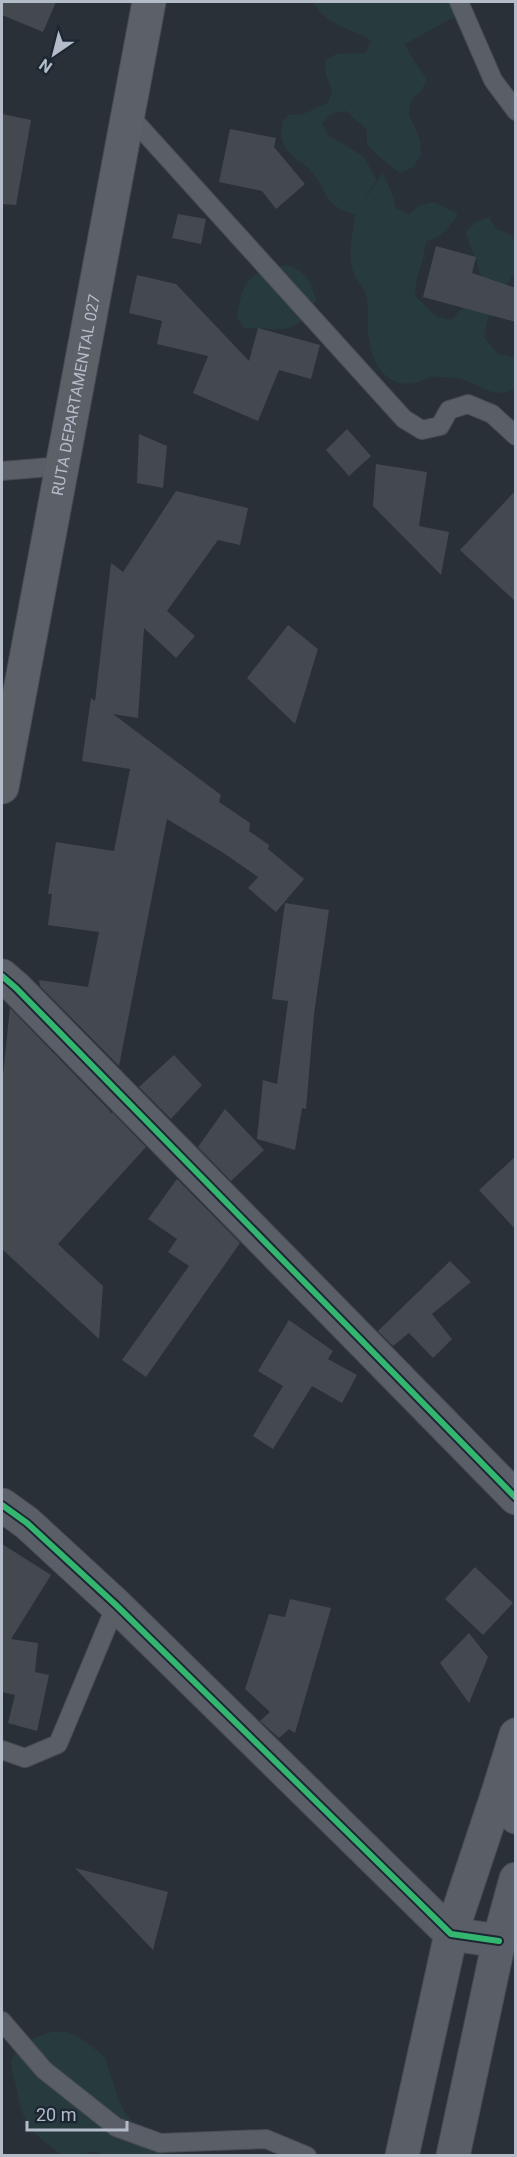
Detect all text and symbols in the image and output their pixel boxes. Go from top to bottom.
north arrow [24,24,84,84]
text: N [36,55,56,77]
street label: RUTA DEPARTAMENTAL 027 [48,293,104,497]
scale bar [27,2094,128,2132]
text: 20 m [36,2104,76,2125]

